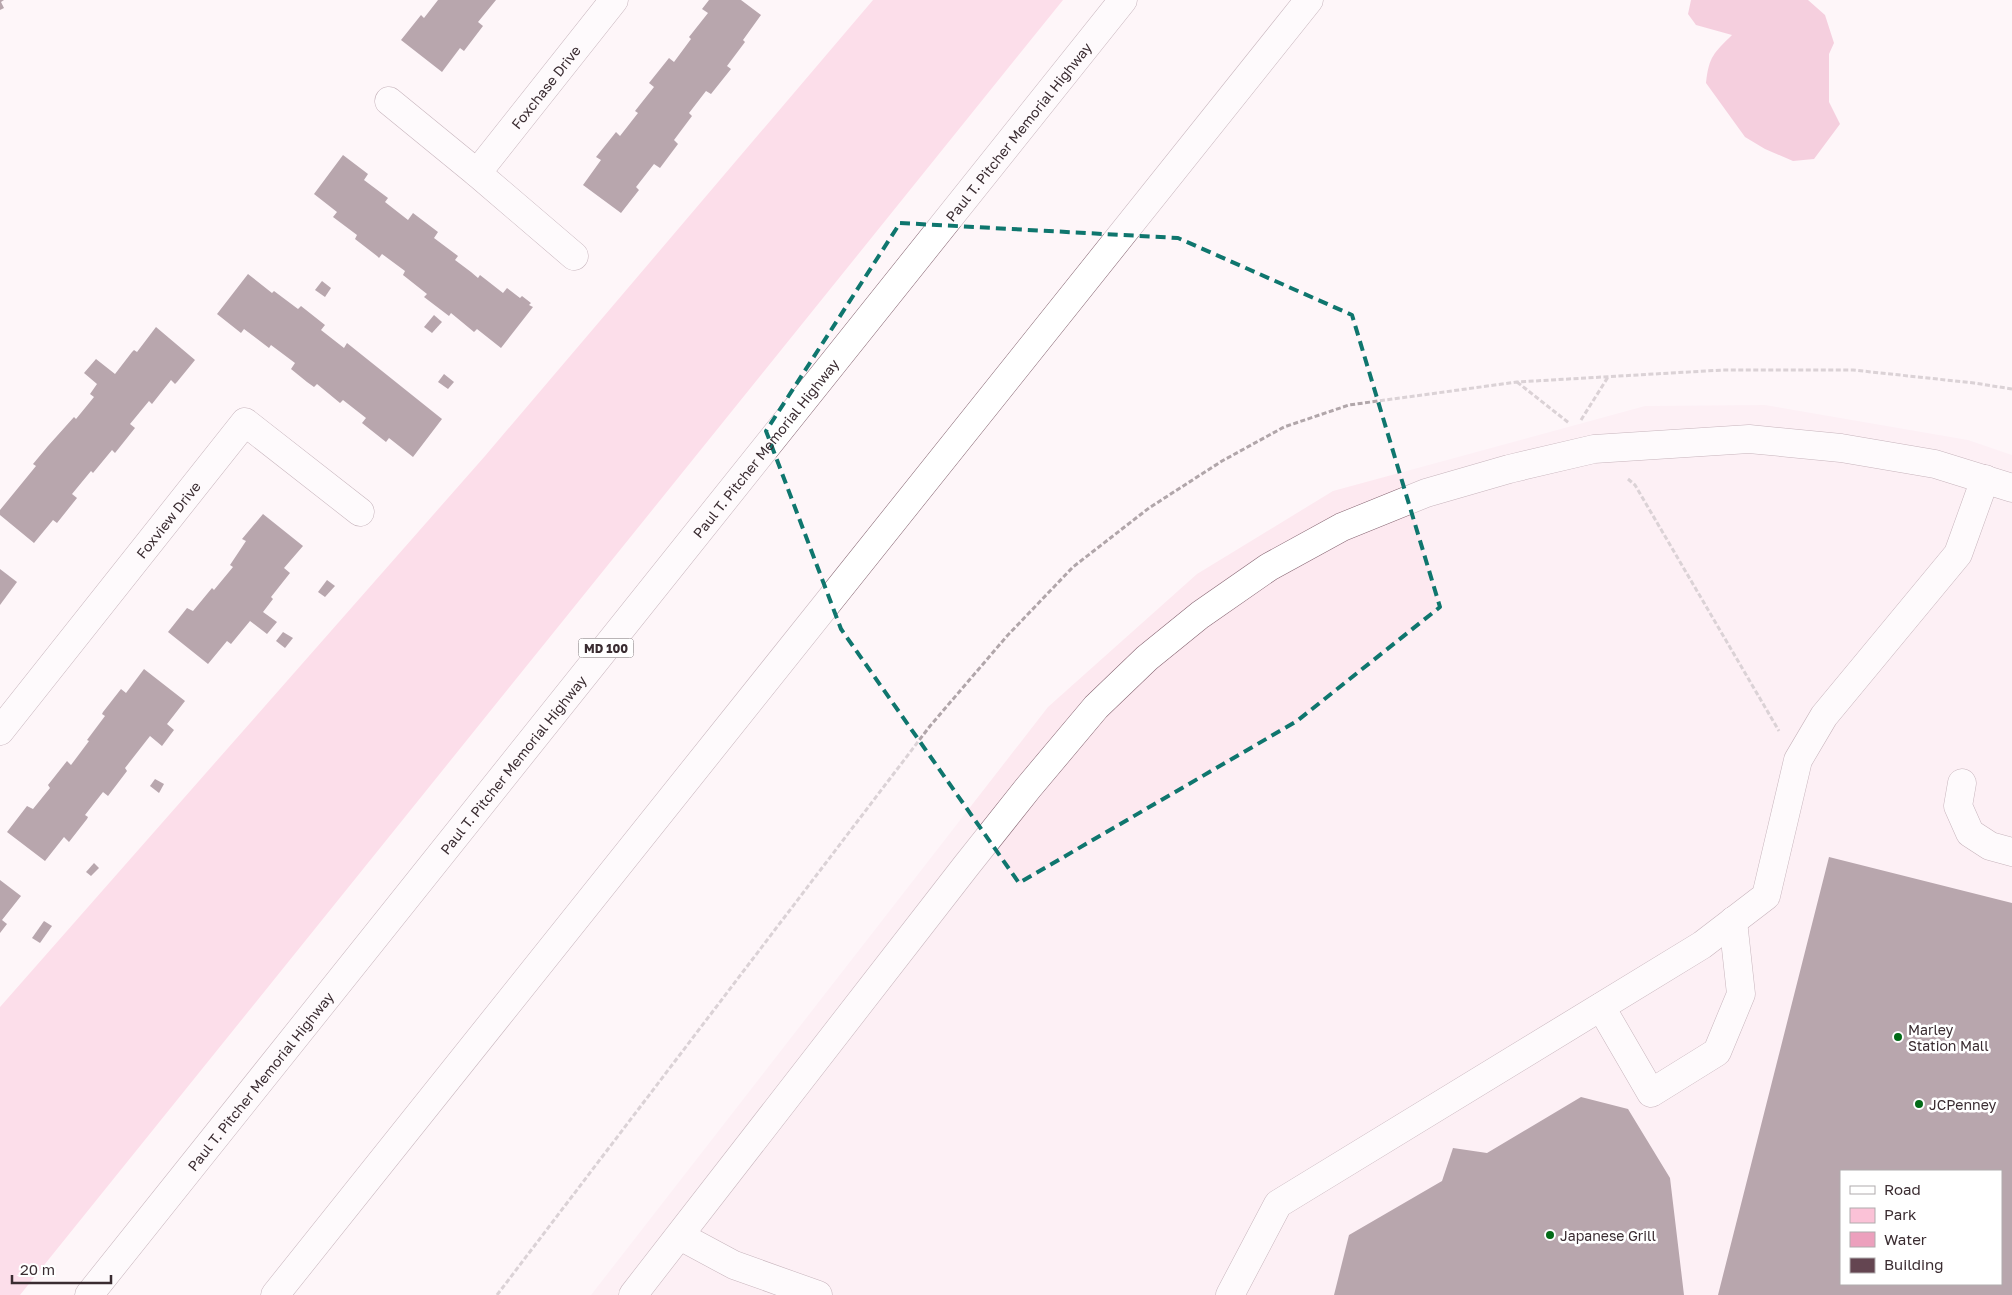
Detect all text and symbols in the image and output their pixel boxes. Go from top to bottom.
street label: Paul T. Pitcher Memorial Highway [941,38,1095,224]
street label: Foxchase Drive [507,42,584,132]
street label: Paul T. Pitcher Memorial Highway [689,355,842,541]
street label: Foxview Drive [132,478,203,561]
road number: MD 100 [578,638,634,658]
street label: Paul T. Pitcher Memorial Highway [436,671,589,857]
street label: Paul T. Pitcher Memorial Highway [183,988,337,1174]
place label: Marley Station Mall [1908,1021,1989,1054]
marker: Marley Station Mall [1892,1031,1904,1043]
place label: JCPenney [1929,1096,1996,1113]
marker: JCPenney [1913,1098,1925,1110]
legend [1840,1170,2002,1285]
text: Road [1884,1180,1921,1198]
text: Park [1884,1205,1917,1223]
place label: Japanese Grill [1560,1227,1656,1244]
marker: Japanese Grill [1544,1229,1556,1241]
text: Water [1884,1230,1927,1248]
scale bar [12,1252,111,1284]
text: Building [1884,1255,1944,1273]
text: 20 m [20,1260,55,1278]

